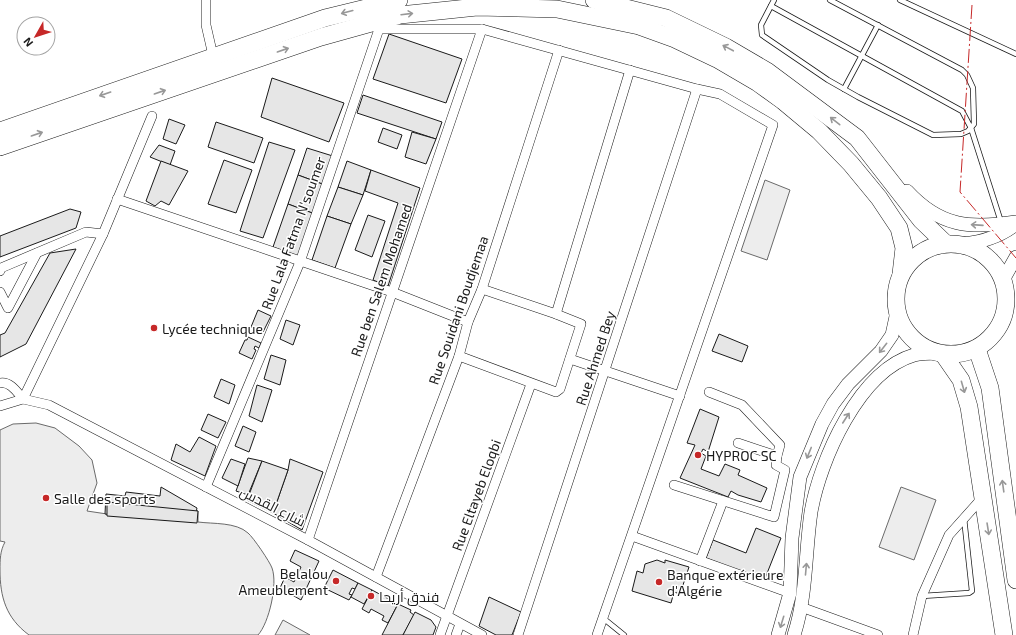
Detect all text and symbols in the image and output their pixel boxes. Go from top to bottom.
one-way arrow [341,9,354,16]
one-way arrow [401,10,414,18]
north arrow [16,16,56,56]
text: N [20,35,35,50]
one-way arrow [722,44,734,51]
one-way arrow [276,46,289,53]
one-way arrow [153,88,166,95]
one-way arrow [99,90,111,98]
one-way arrow [830,117,841,125]
one-way arrow [30,130,42,138]
street label: Rue Lala Fatma N'soumer [257,154,329,312]
street label: Rue ben Salem Mohamed [347,201,415,359]
one-way arrow [971,222,984,229]
street label: Rue Souidani Boudjemaa [425,233,491,387]
street label: Rue Ahmed Bey [572,308,618,407]
place label: Lycée technique [162,320,263,337]
marker: Lycée technique [149,323,159,333]
one-way arrow [879,342,887,353]
one-way arrow [960,380,967,393]
one-way arrow [842,413,850,424]
street label: Rue Eltayeb Eloqbi [448,437,504,553]
one-way arrow [804,446,812,458]
place label: HYPROC SC [706,447,777,464]
marker: HYPROC SC [693,450,703,460]
one-way arrow [999,480,1007,493]
street label: شارع القدس [237,482,309,531]
place label: Salle des sports [54,490,156,507]
marker: Salle des sports [41,493,51,503]
one-way arrow [984,522,992,535]
one-way arrow [802,563,810,576]
place label: Belalou Ameublement [239,565,328,598]
place label: Banque extérieure d'Algérie [667,566,783,599]
marker: Belalou Ameublement [331,576,341,586]
marker: Banque extérieure d'Algérie [654,577,664,587]
place label: فندق أريحا [379,588,439,606]
marker: فندق أريحا [366,591,376,601]
one-way arrow [778,615,785,628]

